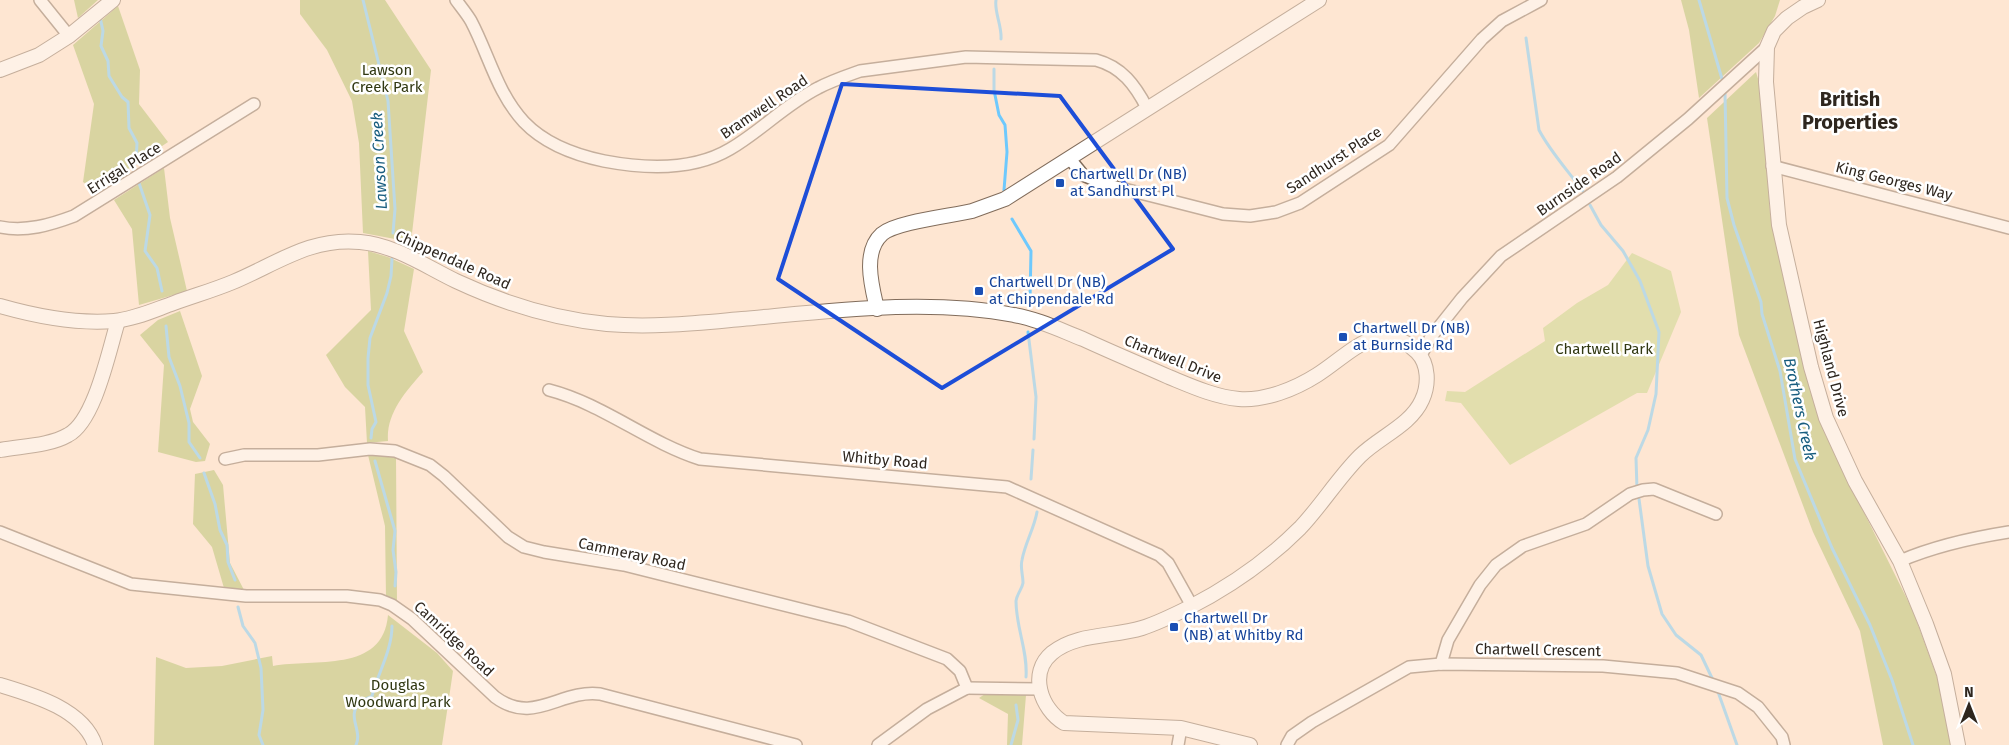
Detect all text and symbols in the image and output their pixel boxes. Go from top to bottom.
park label: Lawson Creek Park [351,61,423,96]
street label: Bramwell Road [717,71,811,143]
district label: British Properties [1802,87,1898,134]
water label: Lawson Creek [367,112,391,210]
street label: Sandhurst Place [1283,123,1385,197]
street label: Errigal Place [84,138,164,198]
street label: Burnside Road [1533,148,1625,220]
street label: King Georges Way [1834,158,1955,204]
place label: Chartwell Dr (NB) at Sandhurst Pl [1070,165,1187,200]
marker: Chartwell Dr (NB) at Sandhurst Pl [1054,177,1066,189]
street label: Chippendale Road [393,227,513,293]
place label: Chartwell Dr (NB) at Chippendale Rd [989,273,1114,308]
marker: Chartwell Dr (NB) at Chippendale Rd [973,285,985,297]
street label: Highland Drive [1809,317,1853,419]
place label: Chartwell Dr (NB) at Burnside Rd [1353,319,1470,354]
street label: Chartwell Drive [1122,331,1224,387]
marker: Chartwell Dr (NB) at Burnside Rd [1337,331,1349,343]
park label: Chartwell Park [1555,340,1653,358]
water label: Brothers Creek [1780,356,1820,462]
street label: Whitby Road [842,447,928,473]
street label: Cammeray Road [577,534,687,574]
street label: Camridge Road [410,597,498,681]
place label: Chartwell Dr (NB) at Whitby Rd [1184,609,1303,644]
marker: Chartwell Dr (NB) at Whitby Rd [1168,621,1180,633]
street label: Chartwell Crescent [1475,640,1602,660]
park label: Douglas Woodward Park [345,676,451,711]
north arrow [1944,680,1994,730]
text: N [1964,684,1974,701]

